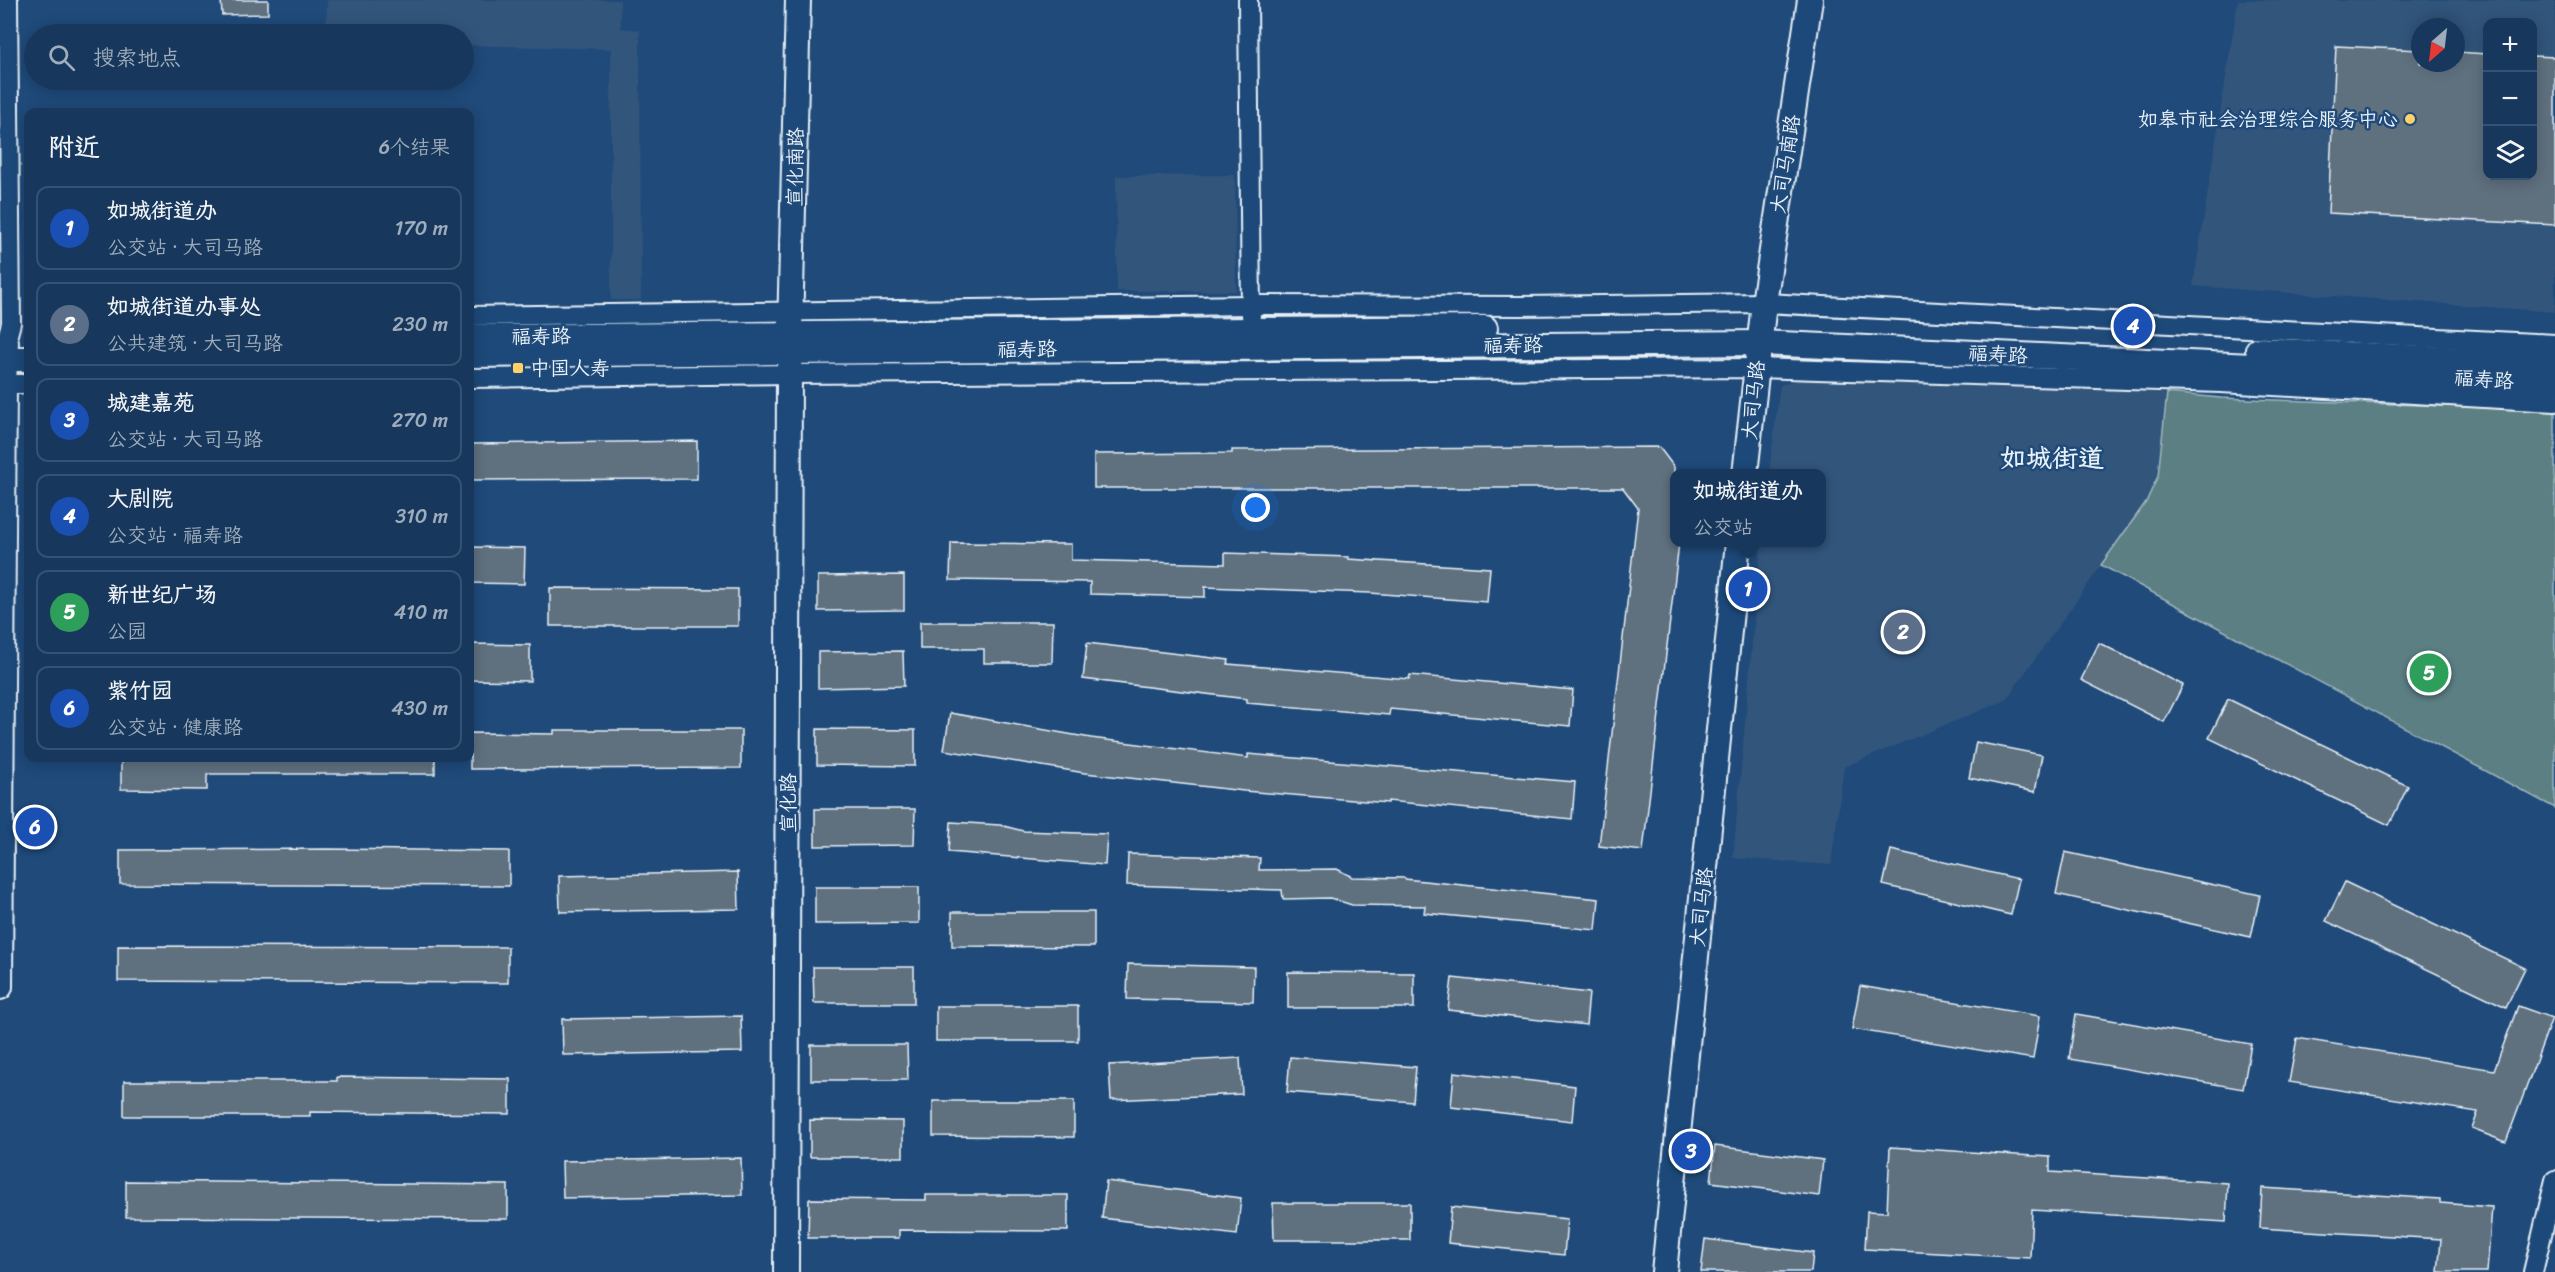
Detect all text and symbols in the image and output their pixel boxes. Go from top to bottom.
north arrow [2411,18,2465,72]
map controls [2483,18,2537,180]
button: + [2483,18,2537,72]
search box [24,24,474,90]
text: 搜索地点 [93,38,181,77]
icon: search [45,41,78,74]
button: − [2483,72,2537,126]
place label: 如皋市社会治理综合服务中心 [2138,102,2398,137]
street label: 大司马南路 [1760,111,1811,216]
marker: 如皋市社会治理综合服务中心 [2403,112,2417,126]
text: 附近 [48,124,100,170]
street label: 宣化南路 [777,126,814,207]
button: layers [2483,126,2537,180]
text: 6个结果 [379,130,450,165]
text: 如城街道办 [107,191,217,230]
text: 1 [65,211,74,246]
text: 170 m [395,211,448,246]
text: 公交站 · 大司马路 [107,230,263,265]
text: 如城街道办事处 [107,287,261,326]
pin: 4 [2114,304,2152,348]
text: 2 [64,307,75,342]
text: 230 m [392,307,448,342]
street label: 福寿路 [511,318,572,355]
text: 公共建筑 · 大司马路 [107,326,283,361]
street label: 福寿路 [1483,327,1544,364]
street label: 福寿路 [997,331,1058,368]
street label: 福寿路 [1967,335,2030,374]
place label: 中国人寿 [530,351,610,386]
street label: 大司马路 [1732,357,1775,442]
street label: 福寿路 [2453,360,2516,399]
marker: 中国人寿 [511,361,525,375]
text: 城建嘉苑 [107,383,195,422]
text: 3 [64,403,75,438]
text: 270 m [392,403,448,438]
text: 公交站 · 大司马路 [107,422,263,457]
district label: 如城街道 [2000,435,2104,481]
popup [1670,469,1826,547]
text: 如城街道办 [1693,471,1803,510]
text: 大剧院 [107,479,173,518]
your location [1241,493,1270,522]
text: 4 [63,499,76,534]
text: 310 m [395,499,448,534]
text: 公交站 [1693,510,1753,545]
text: 公交站 · 福寿路 [107,518,243,553]
pin: 1 [1728,566,1768,612]
text: 新世纪广场 [107,575,217,614]
text: 5 [63,595,76,630]
text: 410 m [394,595,448,630]
pin: 2 [1884,610,1922,654]
text: 公园 [107,614,147,649]
pin: 5 [2410,650,2448,696]
text: 紫竹园 [107,671,173,710]
text: 6 [64,691,75,726]
text: 430 m [391,691,448,726]
text: 公交站 · 健康路 [107,710,243,745]
street label: 宣化路 [771,772,806,833]
pin: 6 [15,804,54,850]
street label: 大司马路 [1680,864,1723,949]
pin: 3 [1672,1128,1710,1174]

